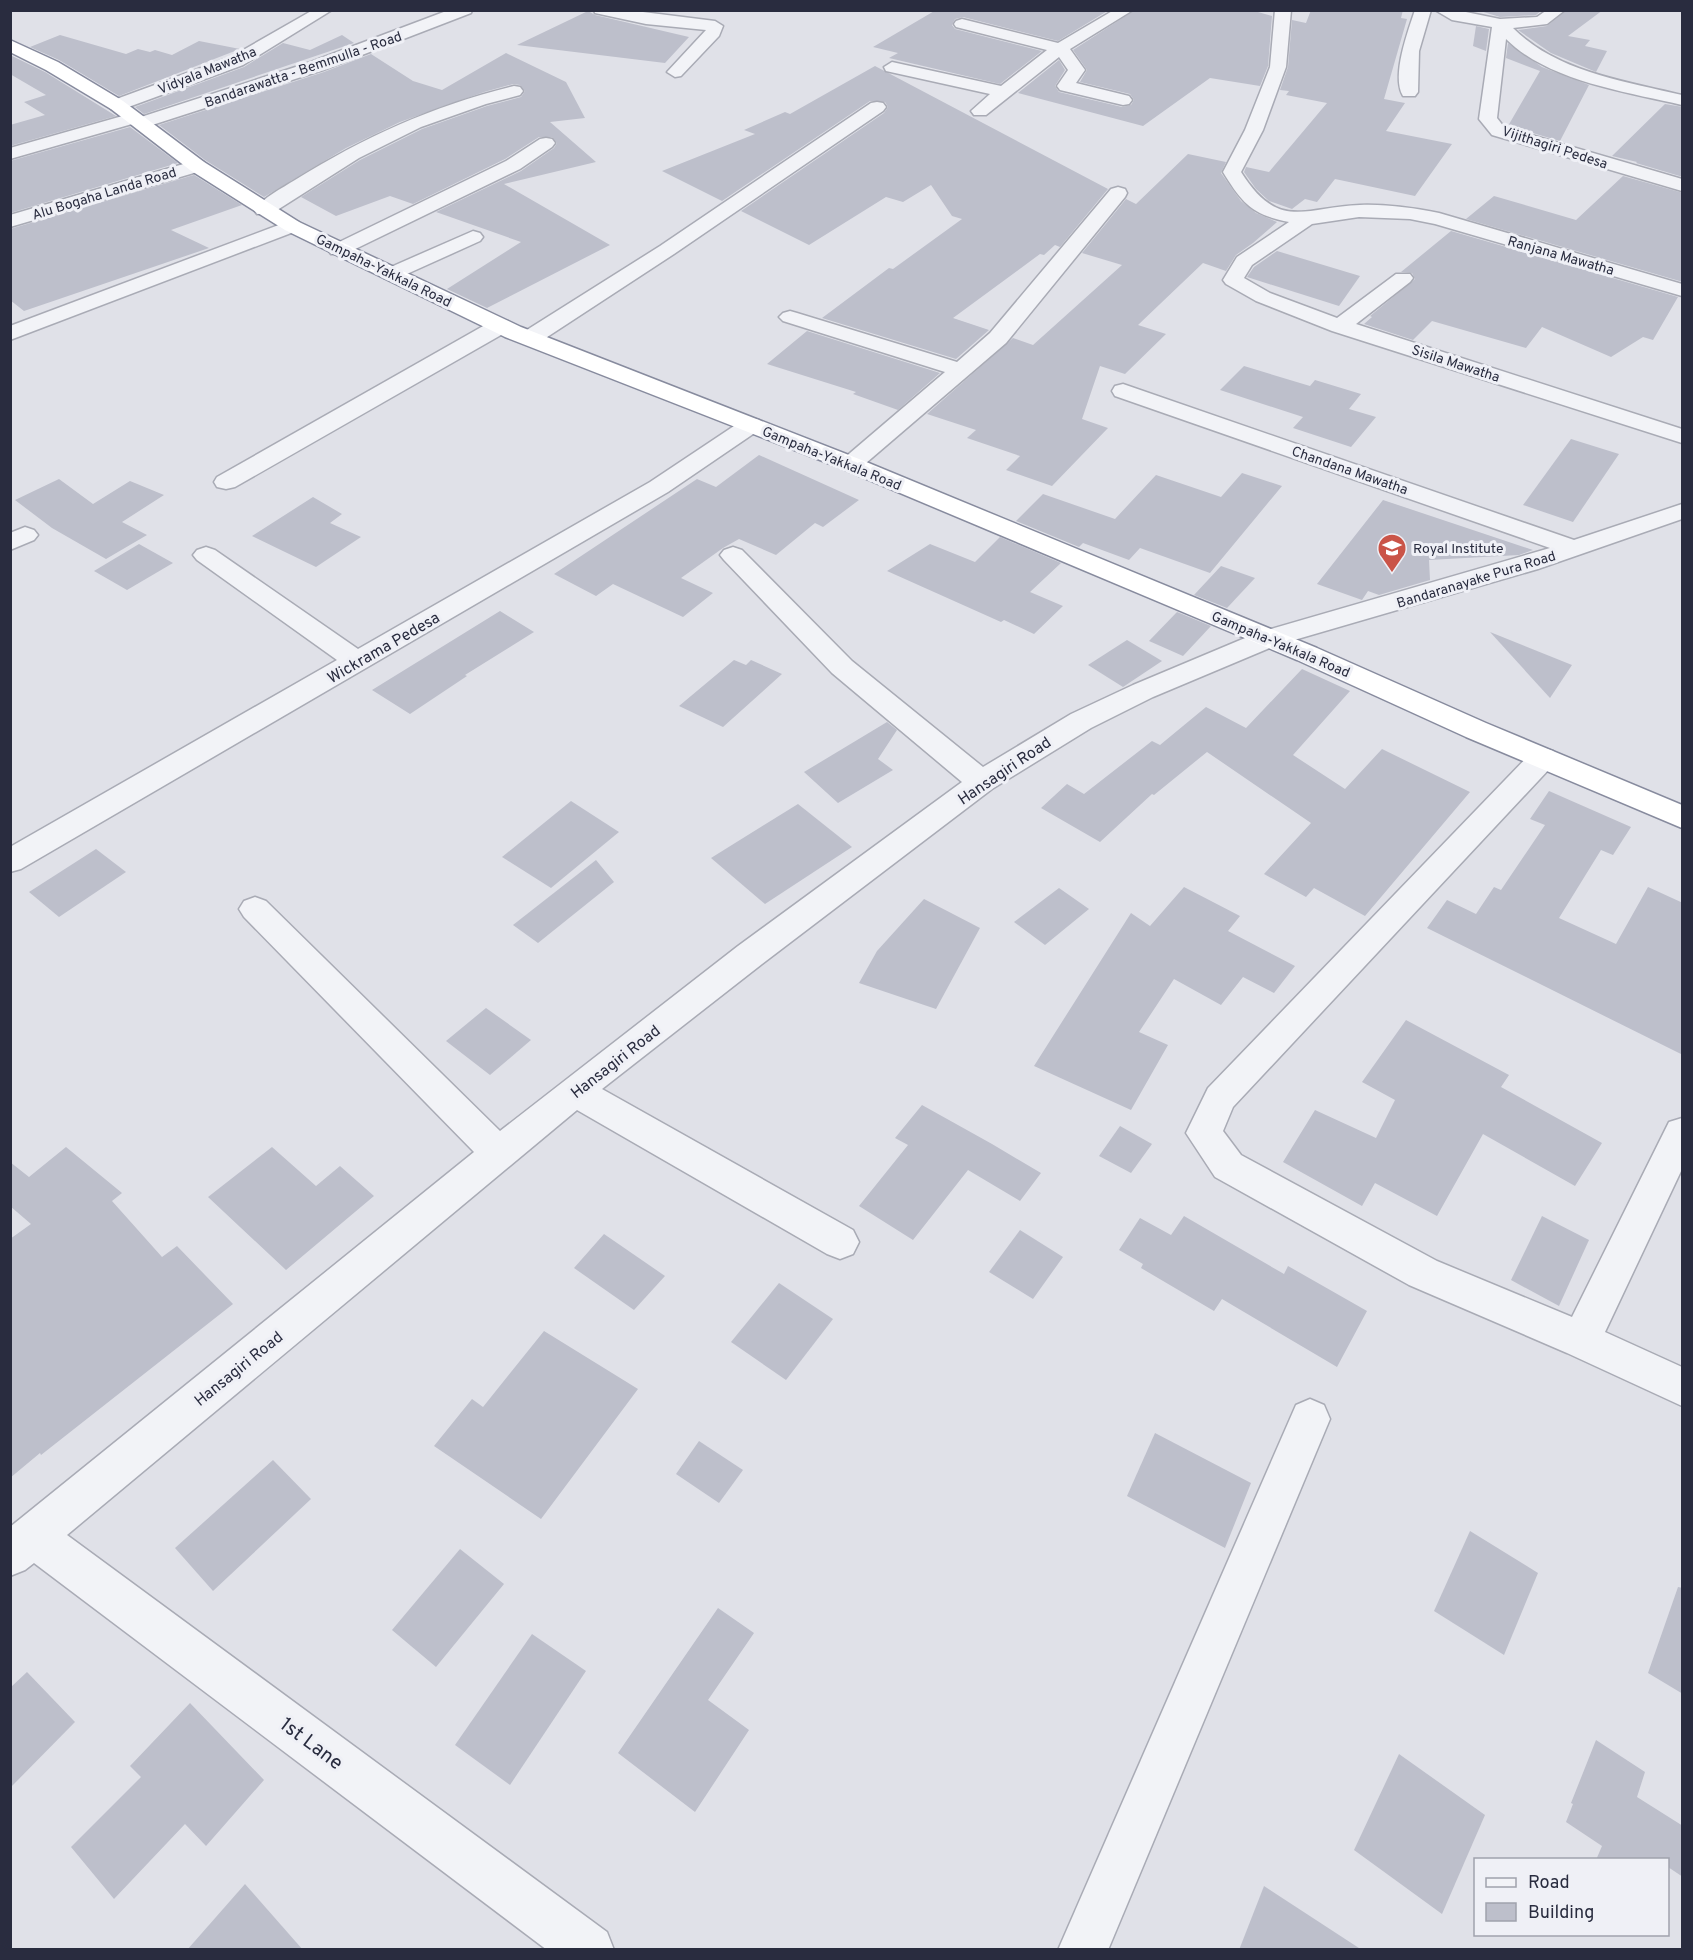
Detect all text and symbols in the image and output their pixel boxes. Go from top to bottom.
street label: Bandarawatta - Bemmulla - Road [203,29,404,112]
street label: Vidyala Mawatha [156,44,259,99]
street label: Vijithagiri Pedesa [1500,123,1610,174]
street label: Alu Bogaha Landa Road [30,164,179,224]
street label: Gampaha-Yakkala Road [313,231,454,312]
street label: Ranjana Mawatha [1505,233,1616,280]
street label: Sisila Mawatha [1409,342,1502,387]
street label: Gampaha-Yakkala Road [759,424,904,495]
street label: Chandana Mawatha [1289,444,1410,499]
school or university icon: Royal Institute [1376,532,1408,574]
place label: Royal Institute [1413,541,1503,558]
street label: Bandaranayake Pura Road [1395,548,1558,613]
street label: Wickrama Pedesa [324,608,444,689]
street label: Gampaha-Yakkala Road [1209,608,1352,682]
street label: Hansagiri Road [955,733,1056,810]
street label: Hansagiri Road [567,1021,665,1104]
street label: Hansagiri Road [191,1328,288,1411]
street label: 1st Lane [274,1712,348,1777]
legend [1474,1858,1669,1936]
text: Road [1528,1872,1570,1895]
text: Building [1528,1902,1594,1925]

